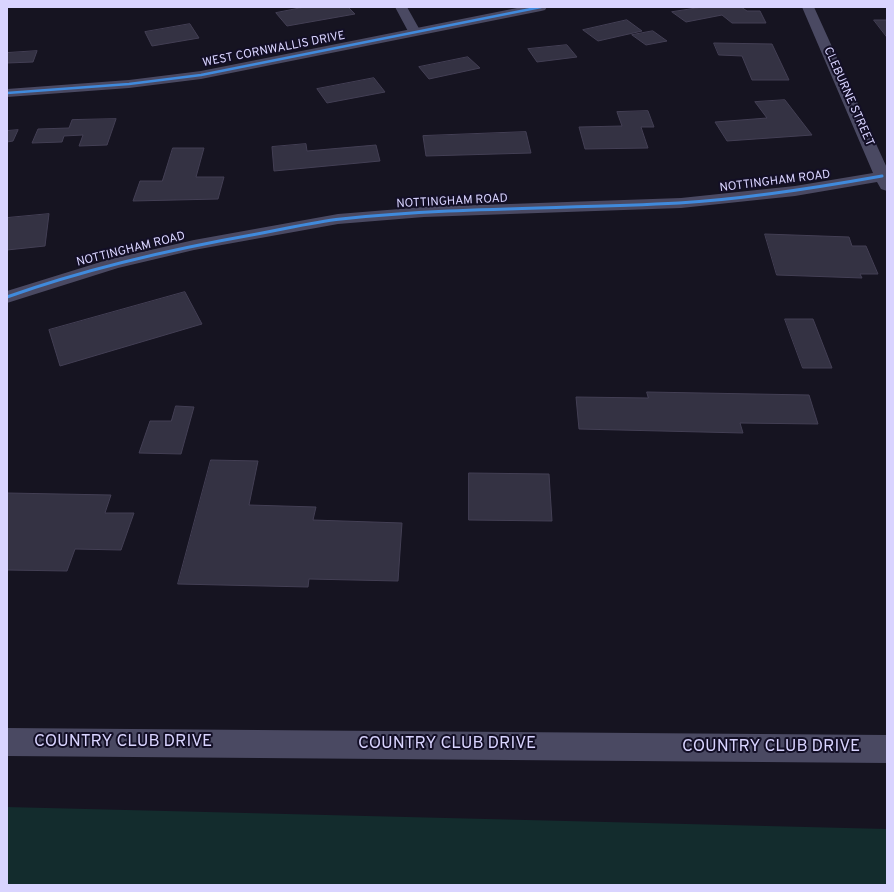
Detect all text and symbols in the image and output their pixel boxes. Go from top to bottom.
street label: WEST CORNWALLIS DRIVE [202,29,346,71]
street label: CLEBURNE STREET [820,45,876,149]
street label: NOTTINGHAM ROAD [719,168,831,196]
street label: NOTTINGHAM ROAD [396,192,508,212]
street label: NOTTINGHAM ROAD [75,230,187,270]
street label: COUNTRY CLUB DRIVE [34,733,212,753]
street label: COUNTRY CLUB DRIVE [358,735,536,755]
street label: COUNTRY CLUB DRIVE [682,738,860,758]

